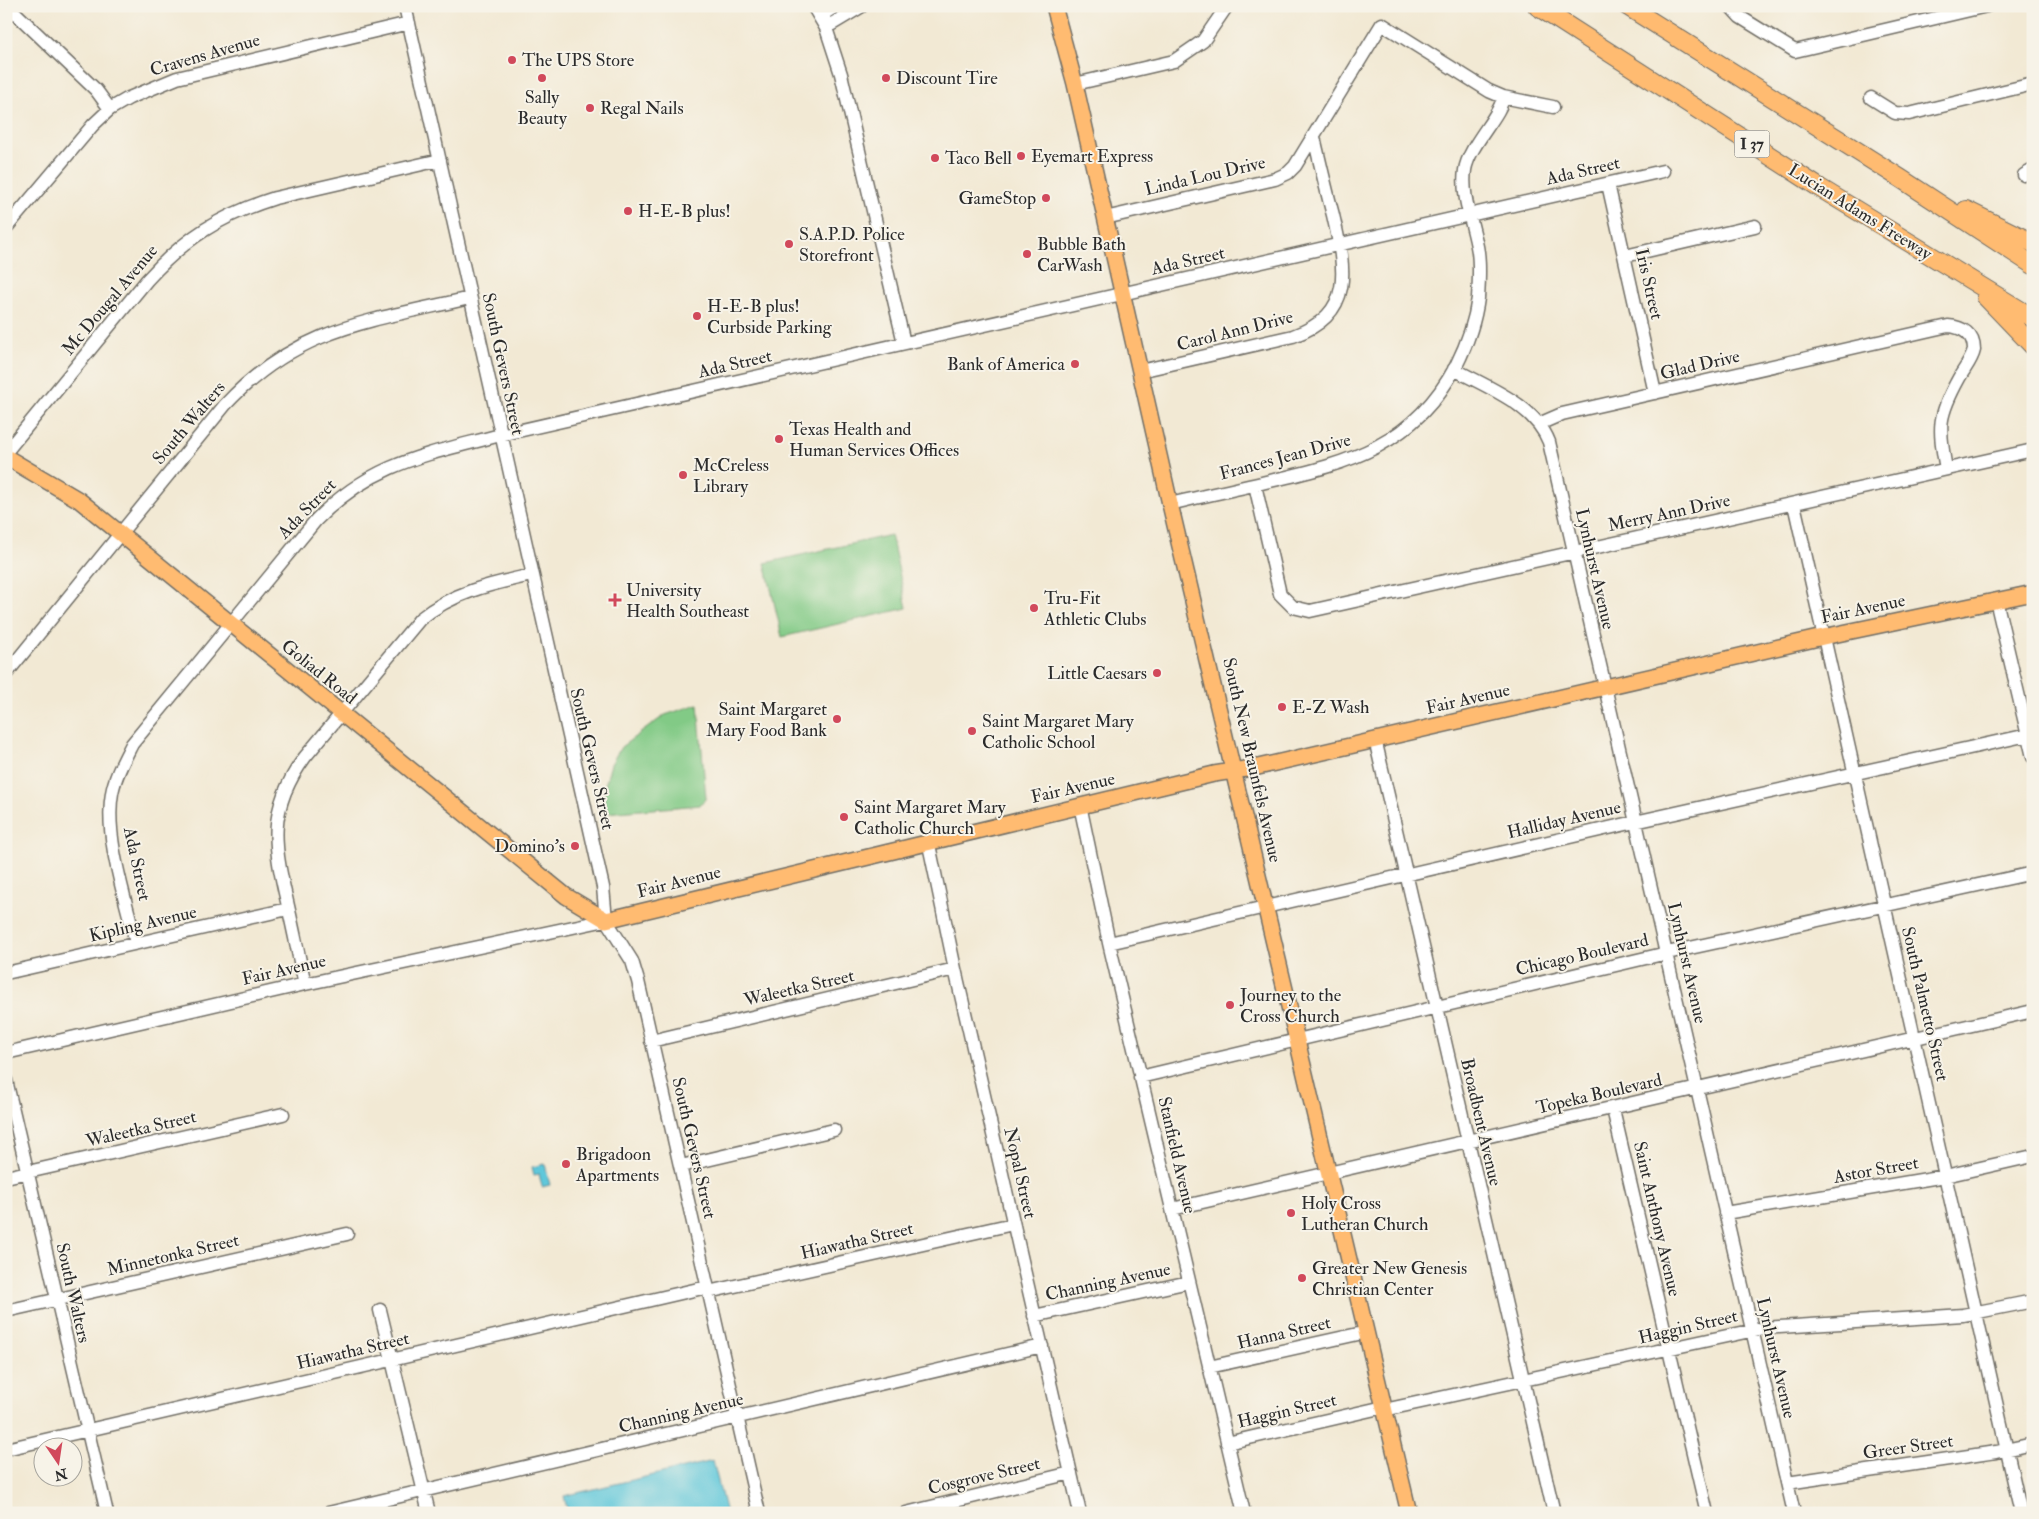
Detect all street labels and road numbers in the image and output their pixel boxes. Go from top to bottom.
street label: Cravens Avenue [147,28,263,82]
road number: I 37 [1734,130,1770,158]
street label: Linda Lou Drive [1142,151,1268,201]
street label: Ada Street [1543,151,1622,191]
street label: Lucian Adams Freeway [1784,158,1937,266]
street label: Mc Dougal Avenue [57,240,163,360]
street label: Ada Street [1148,241,1227,281]
street label: Iris Street [1630,246,1668,322]
street label: South Gevers Street [477,291,529,437]
street label: Carol Ann Drive [1174,305,1296,357]
street label: Ada Street [695,344,774,384]
street label: Glad Drive [1658,345,1743,385]
street label: South Walters [147,377,231,469]
street label: Frances Jean Drive [1217,428,1354,486]
street label: Ada Street [272,474,341,545]
street label: Merry Ann Drive [1606,489,1733,537]
street label: Lynhurst Avenue [1570,506,1620,632]
street label: Fair Avenue [1819,589,1908,629]
street label: Goliad Road [276,634,362,710]
street label: South New Braunfels Avenue [1217,655,1287,865]
street label: Fair Avenue [1424,678,1513,720]
street label: South Gevers Street [565,686,620,832]
street label: Fair Avenue [1029,767,1118,809]
street label: Halliday Avenue [1505,796,1624,844]
street label: Ada Street [118,824,156,903]
street label: Fair Avenue [635,860,724,904]
street label: Kipling Avenue [87,900,200,948]
street label: Lynhurst Avenue [1662,900,1712,1026]
street label: South Palmetto Street [1896,924,1954,1084]
street label: Chicago Boulevard [1513,929,1651,981]
street label: Fair Avenue [240,949,329,991]
street label: Waleetka Street [741,964,857,1012]
street label: Broadbent Avenue [1455,1056,1507,1189]
street label: Topeka Boulevard [1534,1068,1664,1120]
street label: South Gevers Street [667,1075,722,1221]
street label: Stanfield Avenue [1152,1094,1202,1216]
street label: Waleetka Street [83,1105,199,1153]
street label: Nopal Street [998,1125,1042,1221]
street label: Saint Anthony Avenue [1628,1139,1686,1299]
street label: Astor Street [1831,1151,1920,1189]
street label: Hiawatha Street [798,1217,916,1265]
street label: Minnetonka Street [105,1229,242,1281]
street label: South Walters [50,1241,96,1345]
street label: Channing Avenue [1043,1257,1173,1306]
street label: Lynhurst Avenue [1751,1295,1801,1421]
street label: Haggin Street [1636,1304,1740,1350]
street label: Hanna Street [1235,1311,1333,1355]
street label: Hiawatha Street [294,1327,412,1375]
street label: Channing Avenue [616,1387,746,1439]
street label: Haggin Street [1235,1388,1339,1434]
street label: Greer Street [1861,1429,1955,1465]
street label: Cosgrove Street [926,1452,1042,1500]

